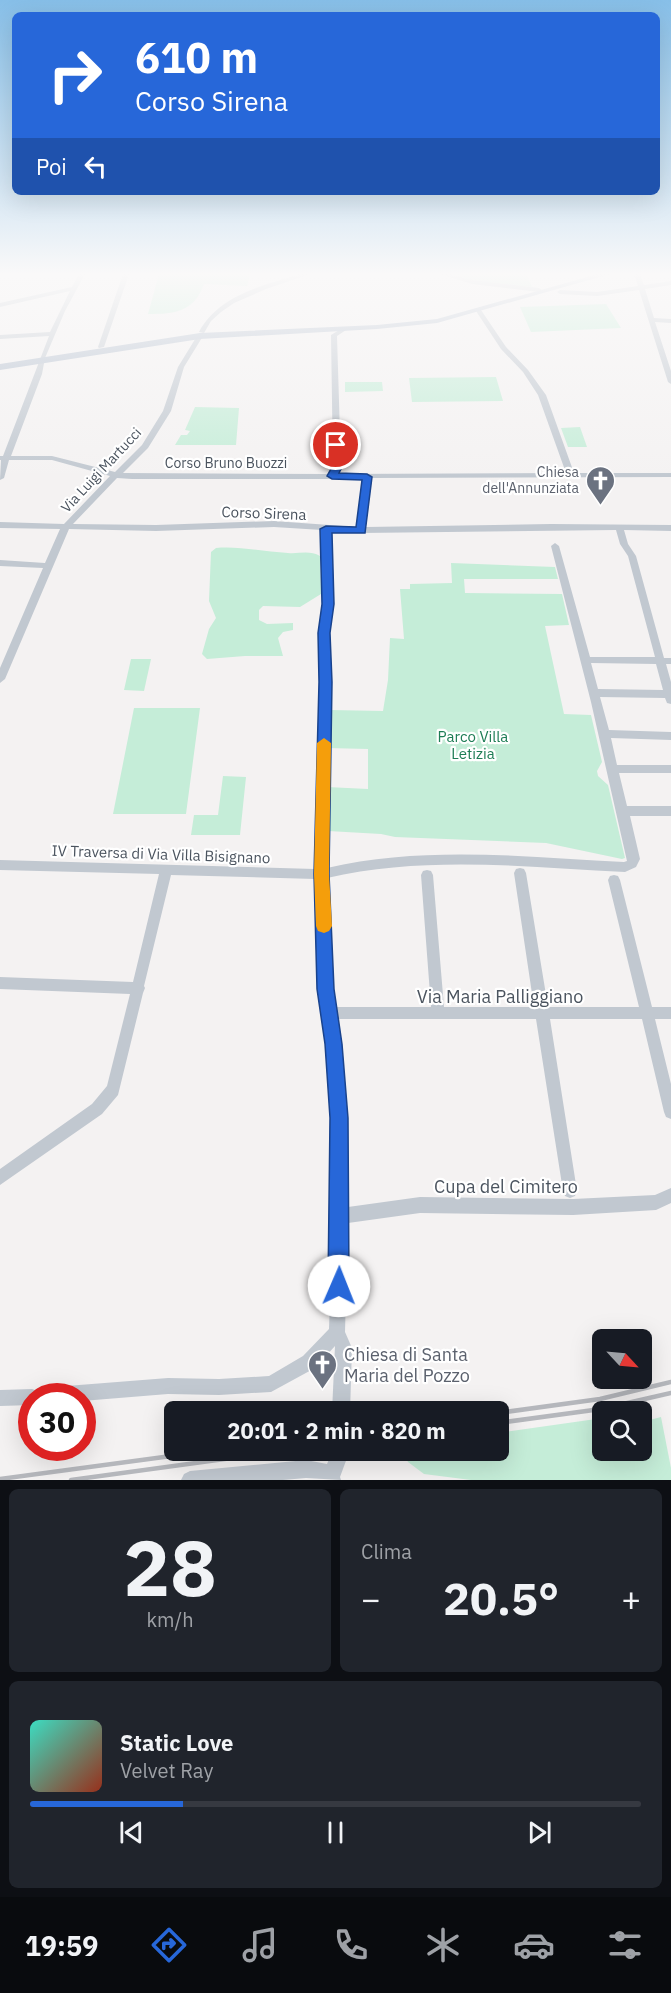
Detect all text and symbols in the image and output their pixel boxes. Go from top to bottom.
text: 610 m [135,30,258,85]
icon: right [36,36,114,114]
text: Corso Sirena [135,83,288,118]
icon: left [79,150,112,183]
text: Poi [36,152,67,181]
pin [310,419,361,470]
street label: Via Luigi Martucci [57,424,145,516]
icon: arrive [319,428,352,461]
street label: Corso Bruno Buozzi [165,454,287,472]
place label: Chiesa dell'Annunziata [482,463,580,497]
church icon: Chiesa dell'Annunziata [584,464,616,506]
street label: Corso Sirena [221,502,307,524]
park label: Parco Villa Letizia [438,727,508,763]
street label: IV Traversa di Via Villa Bisignano [51,841,271,867]
street label: Via Maria Palliggiano [417,985,583,1008]
street label: Cupa del Cimitero [434,1175,578,1198]
position arrow [307,1254,371,1318]
north arrow [592,1329,652,1389]
map controls [592,1329,652,1461]
place label: Chiesa di Santa Maria del Pozzo [344,1343,470,1387]
church icon: Chiesa di Santa Maria del Pozzo [307,1348,339,1390]
speed limit sign: 30 [18,1383,96,1461]
button: search [592,1401,652,1461]
text: 20:01 · 2 min · 820 m [227,1416,446,1445]
text: 28 [123,1516,217,1617]
text: Clima [361,1538,412,1565]
text: 20.5° [443,1569,559,1627]
text: − [361,1577,381,1620]
text: + [621,1577,641,1620]
text: km/h [146,1606,194,1633]
text: Static Love [120,1728,233,1757]
text: Velvet Ray [120,1757,213,1784]
icon: previous [115,1816,148,1849]
icon: pause [319,1816,352,1849]
icon: next [523,1816,556,1849]
icon: directions [148,1924,190,1966]
icon: music [239,1924,281,1966]
icon: phone [330,1924,372,1966]
icon: climate [422,1924,464,1966]
icon: car [513,1924,555,1966]
icon: filters [604,1924,646,1966]
text: 19:59 [25,1928,98,1963]

